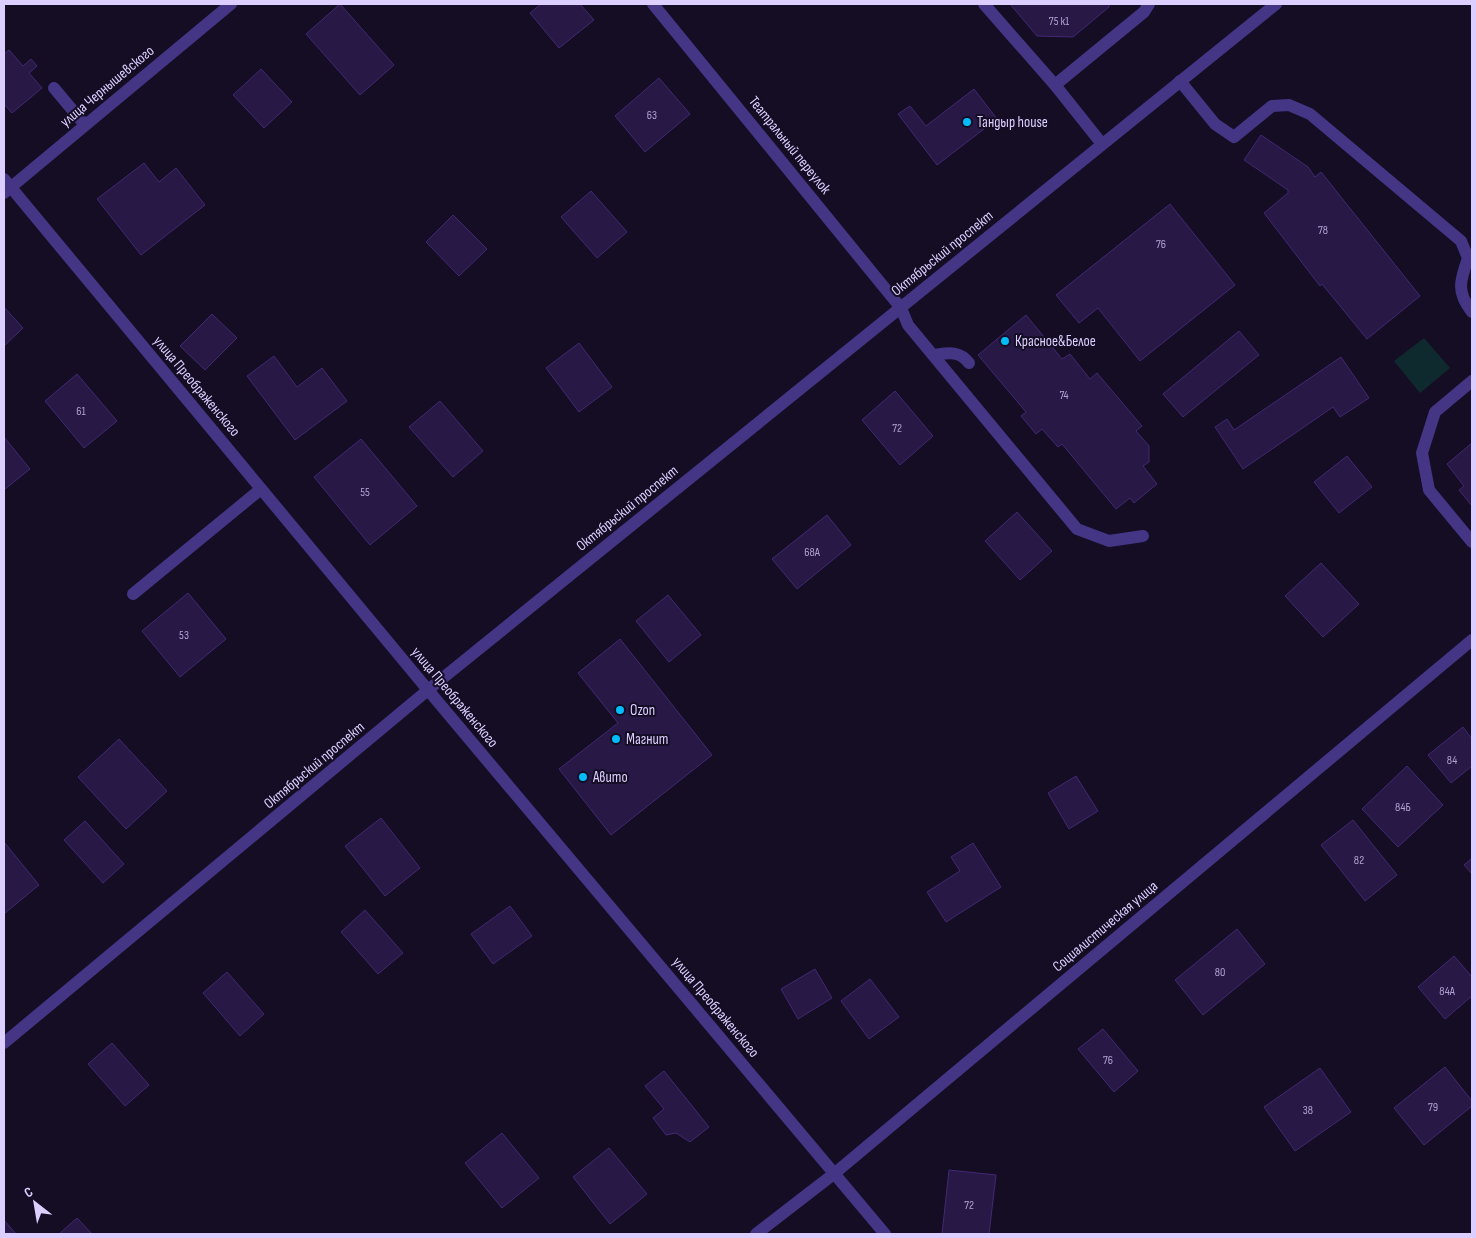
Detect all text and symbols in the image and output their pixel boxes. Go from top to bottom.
house number: 75 к1 [1049,14,1070,29]
street label: улица Чернышевского [56,41,158,131]
street label: Театральный переулок [744,92,835,198]
house number: 63 [647,108,657,123]
place label: Тандыр house [977,113,1048,132]
marker: Тандыр house [961,116,973,128]
street label: Октябрьский проспект [887,206,997,300]
house number: 78 [1318,223,1328,238]
house number: 76 [1156,237,1166,252]
street label: улица Преображенского [149,332,244,441]
place label: Красное&Белое [1015,332,1096,351]
marker: Красное&Белое [999,335,1011,347]
house number: 74 [1059,388,1069,403]
house number: 61 [76,404,87,419]
house number: 72 [892,421,902,436]
street label: Октябрьский проспект [572,461,682,555]
house number: 55 [360,485,370,500]
house number: 68А [804,545,821,560]
house number: 53 [179,628,189,643]
street label: улица Преображенского [407,643,502,752]
place label: Ozon [630,701,655,720]
marker: Ozon [614,704,626,716]
street label: Октябрьский проспект [260,718,369,813]
place label: Магнит [626,730,668,749]
marker: Магнит [610,733,622,745]
house number: 84 [1447,753,1457,768]
place label: Авито [592,768,628,787]
marker: Авито [577,771,589,783]
house number: 84Б [1395,800,1411,815]
house number: 82 [1354,853,1364,868]
street label: Социалистическая улица [1049,877,1162,976]
street label: улица Преображенского [668,953,763,1062]
house number: 80 [1215,965,1225,980]
house number: 84А [1439,984,1456,999]
house number: 76 [1103,1053,1113,1068]
house number: 79 [1428,1100,1438,1115]
house number: 38 [1303,1103,1313,1118]
north arrow [10,1178,60,1228]
text: С [21,1183,36,1201]
house number: 72 [964,1198,974,1213]

